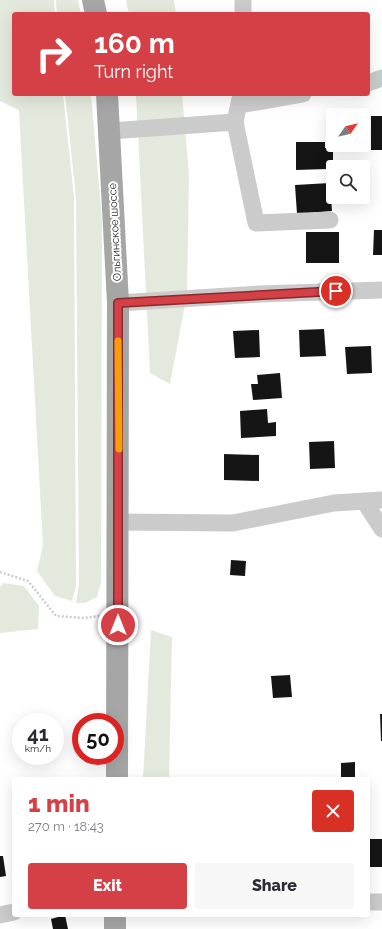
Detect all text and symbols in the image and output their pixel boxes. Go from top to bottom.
text: 160 m [94,27,175,60]
icon: right [28,28,80,80]
text: Turn right [94,61,173,82]
north arrow [326,108,370,152]
map controls [326,108,370,204]
button: search [326,160,370,204]
street label: Ольгинское шоссе [106,182,124,281]
pin [319,274,353,308]
icon: arrive [325,280,347,302]
position arrow [97,604,139,646]
speed limit sign: 50 [72,713,124,765]
text: 41 [27,722,49,746]
text: km/h [25,743,51,754]
text: 1 min [28,789,90,818]
button: close [312,790,354,832]
text: 270 m · 18:43 [28,819,104,834]
button: Exit [28,863,187,909]
button: Share [195,863,354,909]

